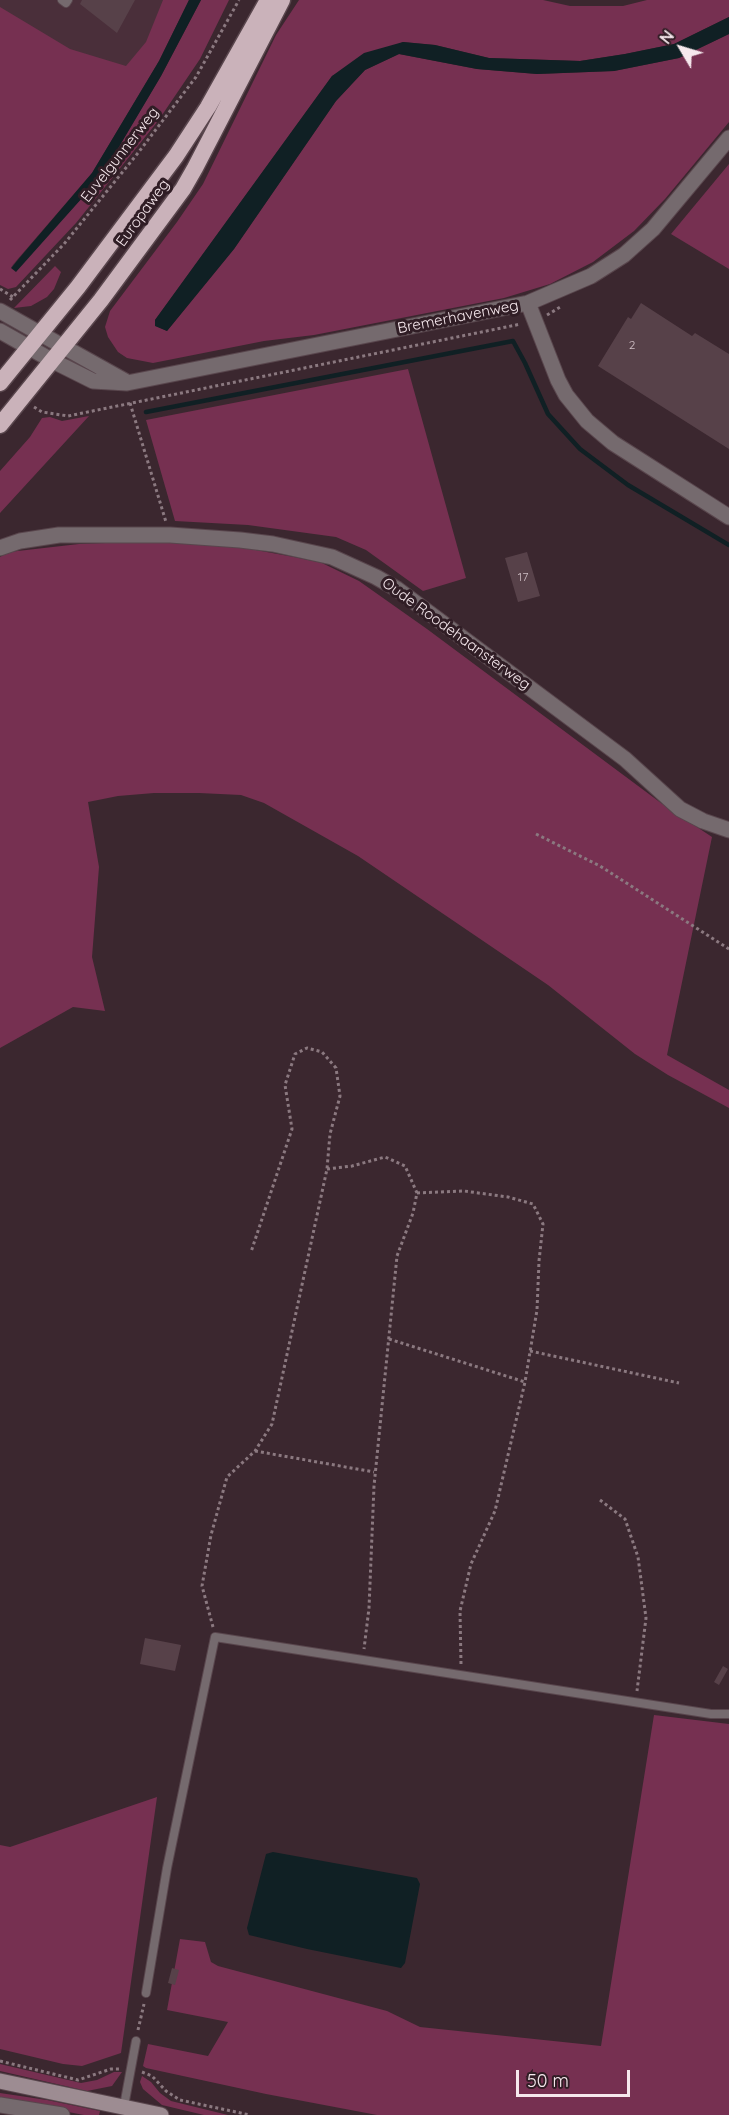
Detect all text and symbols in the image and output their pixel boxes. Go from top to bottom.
north arrow [651,18,711,78]
text: N [655,26,678,48]
street label: Euvelgunnerweg [77,104,163,206]
street label: Europaweg [113,176,173,250]
street label: Bremerhavenweg [396,296,520,338]
house number: 2 [629,338,635,352]
house number: 17 [518,570,528,584]
street label: Oude Roodehaansterweg [378,574,534,694]
scale bar [519,2058,633,2096]
text: 50 m [527,2069,569,2092]

